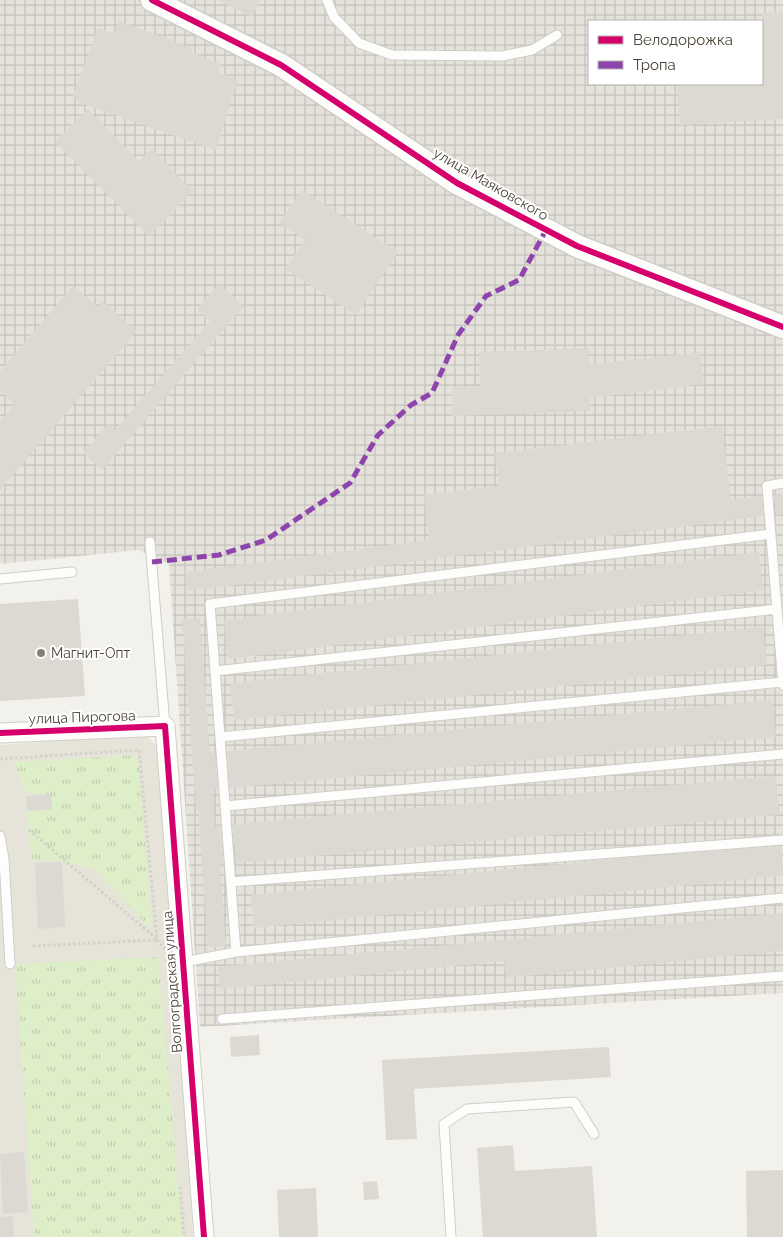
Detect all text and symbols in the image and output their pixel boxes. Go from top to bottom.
legend [588,20,763,85]
text: Велодорожка [633,31,733,49]
text: Тропа [633,56,676,74]
street label: улица Маяковского [431,145,551,223]
place label: Магнит-Опт [51,645,130,661]
marker: Магнит-Опт [35,647,47,659]
street label: улица Пирогова [28,707,136,727]
street label: Волгоградская улица [159,910,185,1054]

